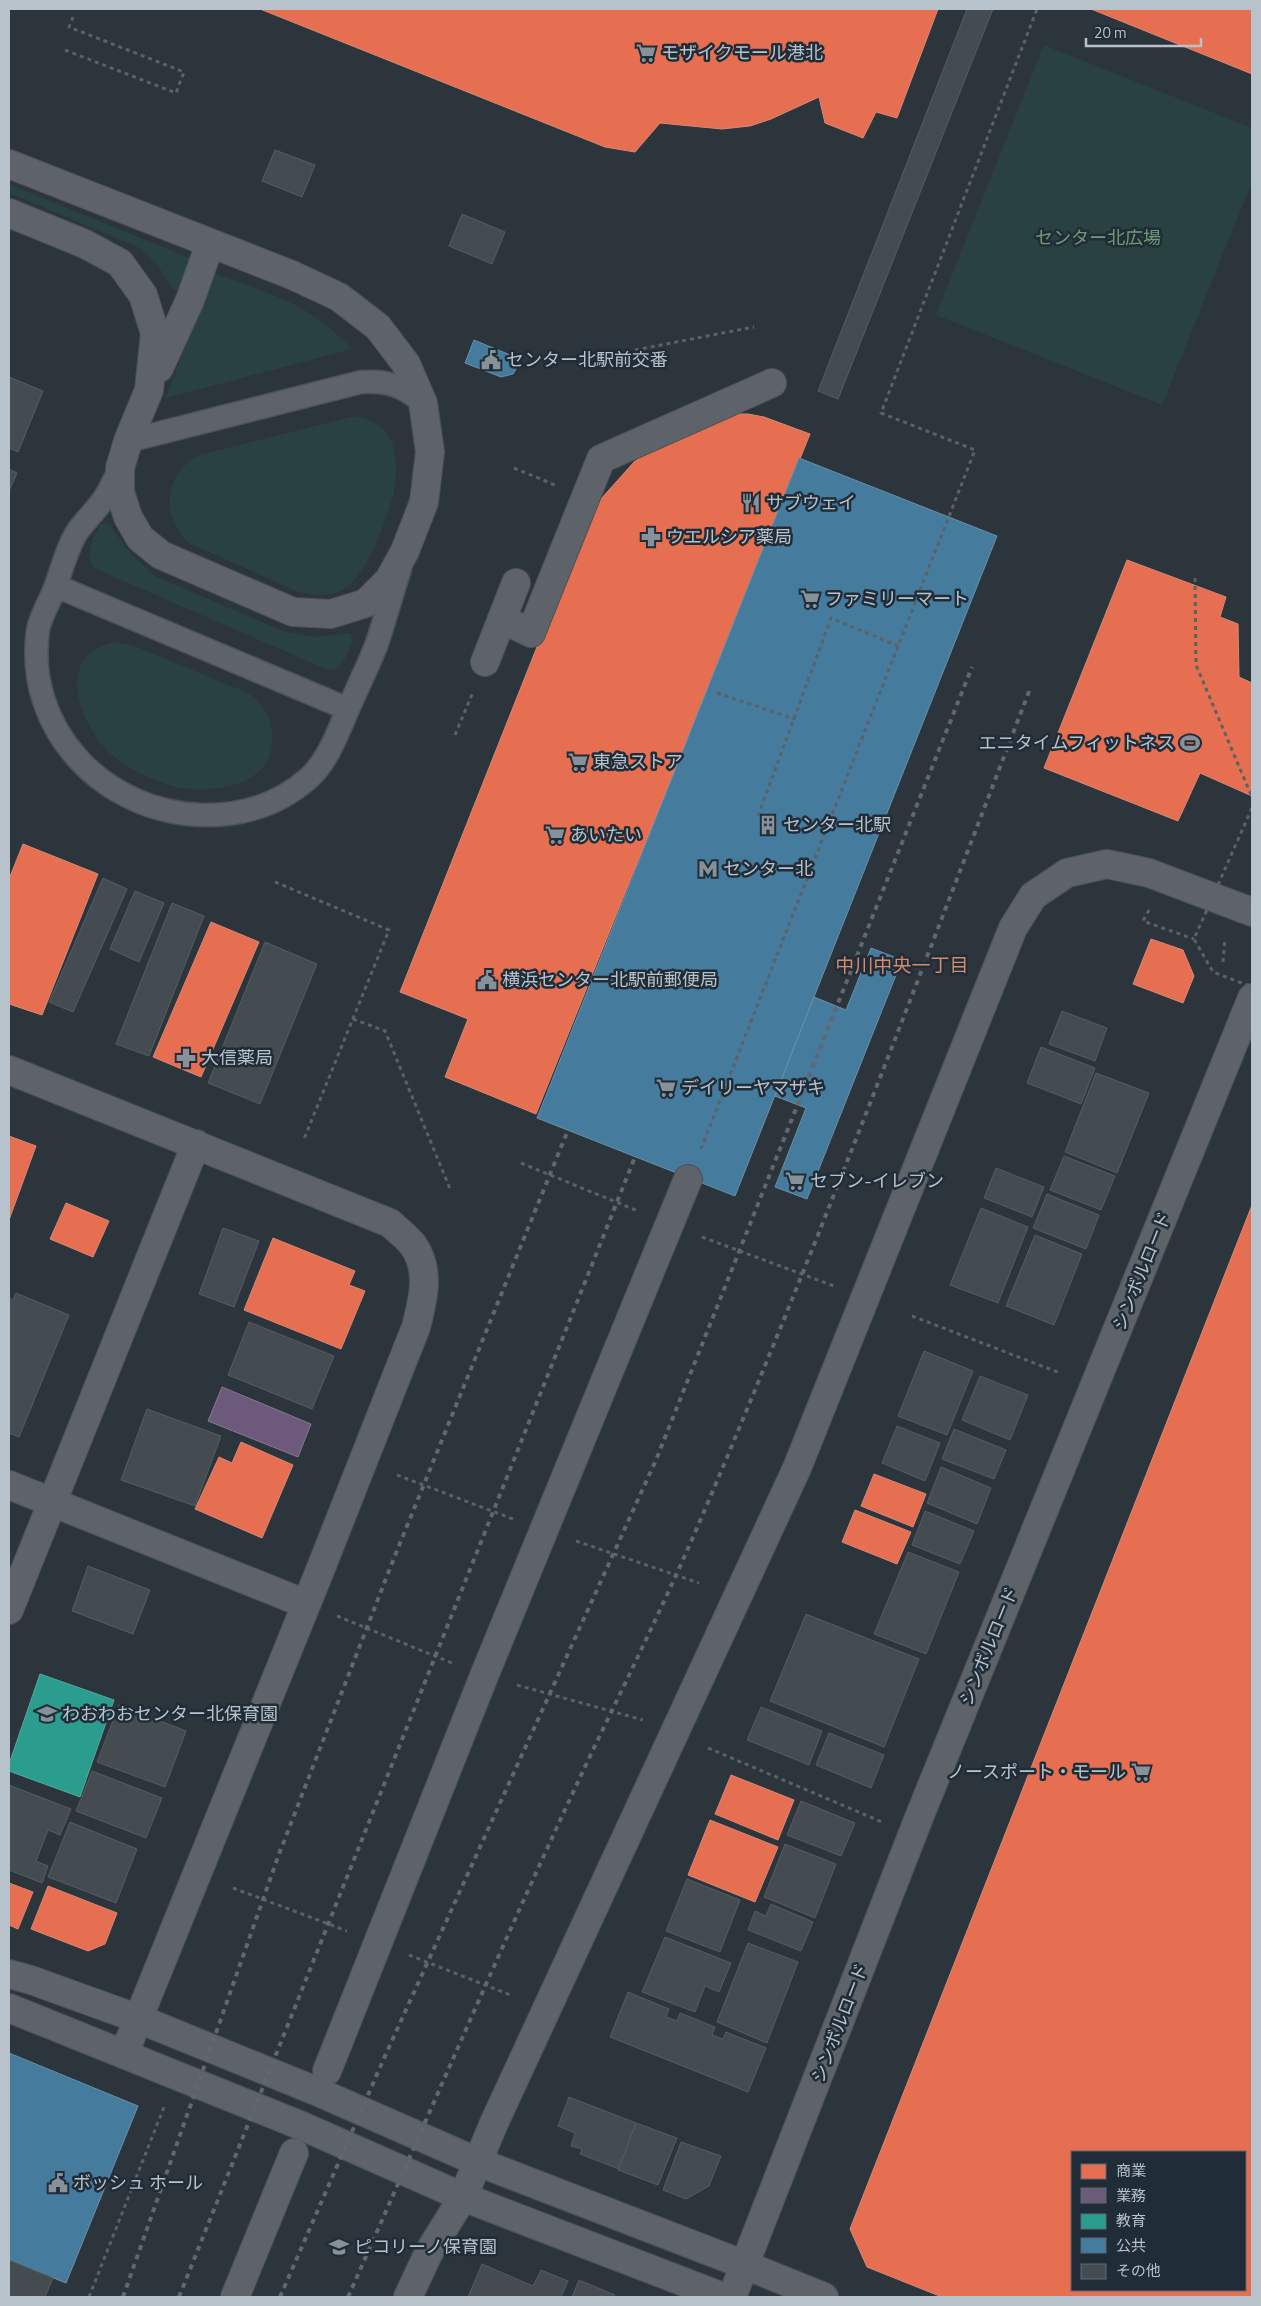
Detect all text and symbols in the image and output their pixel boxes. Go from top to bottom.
scale bar [1086,15,1201,47]
text: 20 m [1094,21,1127,44]
place label: モザイクモール港北 [661,39,823,66]
supermarket icon: モザイクモール港北 [635,42,657,64]
park label: センター北広場 [1035,224,1161,251]
place label: センター北駅前交番 [506,346,668,373]
public building icon: センター北駅前交番 [480,349,502,371]
place label: サブウェイ [766,489,856,516]
restaurant icon: サブウェイ [740,492,762,514]
place label: ウエルシア薬局 [666,523,792,550]
pharmacy icon: ウエルシア薬局 [640,526,662,548]
place label: ファミリーマート [825,585,969,612]
supermarket icon: ファミリーマート [799,588,821,610]
place label: エニタイムフィットネス [979,729,1175,756]
sports icon: エニタイムフィットネス [1179,732,1201,754]
place label: 東急ストア [593,748,683,775]
supermarket icon: 東急ストア [567,751,589,773]
place label: センター北駅 [783,811,891,838]
building icon: センター北駅 [757,814,779,836]
place label: あいたい [570,821,642,848]
supermarket icon: あいたい [544,824,566,846]
place label: センター北 [723,855,813,882]
metro station icon: センター北 [697,858,719,880]
district label: 中川中央一丁目 [835,950,969,979]
place label: 横浜センター北駅前郵便局 [502,966,718,993]
public building icon: 横浜センター北駅前郵便局 [476,969,498,991]
place label: 大信薬局 [201,1044,273,1071]
pharmacy icon: 大信薬局 [175,1047,197,1069]
place label: デイリーヤマザキ [681,1074,825,1101]
supermarket icon: デイリーヤマザキ [655,1077,677,1099]
place label: セブン-イレブン [810,1167,944,1194]
supermarket icon: セブン-イレブン [784,1170,806,1192]
street label: シンボルロード [1105,1207,1178,1334]
street label: シンボルロード [952,1582,1025,1709]
place label: わおわおセンター北保育園 [62,1700,278,1727]
school or university icon: わおわおセンター北保育園 [36,1703,58,1725]
place label: ノースポート・モール [947,1758,1126,1785]
supermarket icon: ノースポート・モール [1130,1761,1152,1783]
street label: シンボルロード [804,1959,875,2086]
legend [1071,2151,1246,2291]
text: 商業 [1116,2159,1146,2182]
place label: ボッシュ ホール [73,2169,203,2196]
public building icon: ボッシュ ホール [47,2172,69,2194]
text: 業務 [1116,2184,1146,2207]
text: 教育 [1116,2209,1146,2232]
place label: ピコリーノ保育園 [354,2233,497,2260]
text: 公共 [1116,2234,1146,2257]
school or university icon: ピコリーノ保育園 [328,2236,350,2258]
text: その他 [1116,2259,1161,2282]

